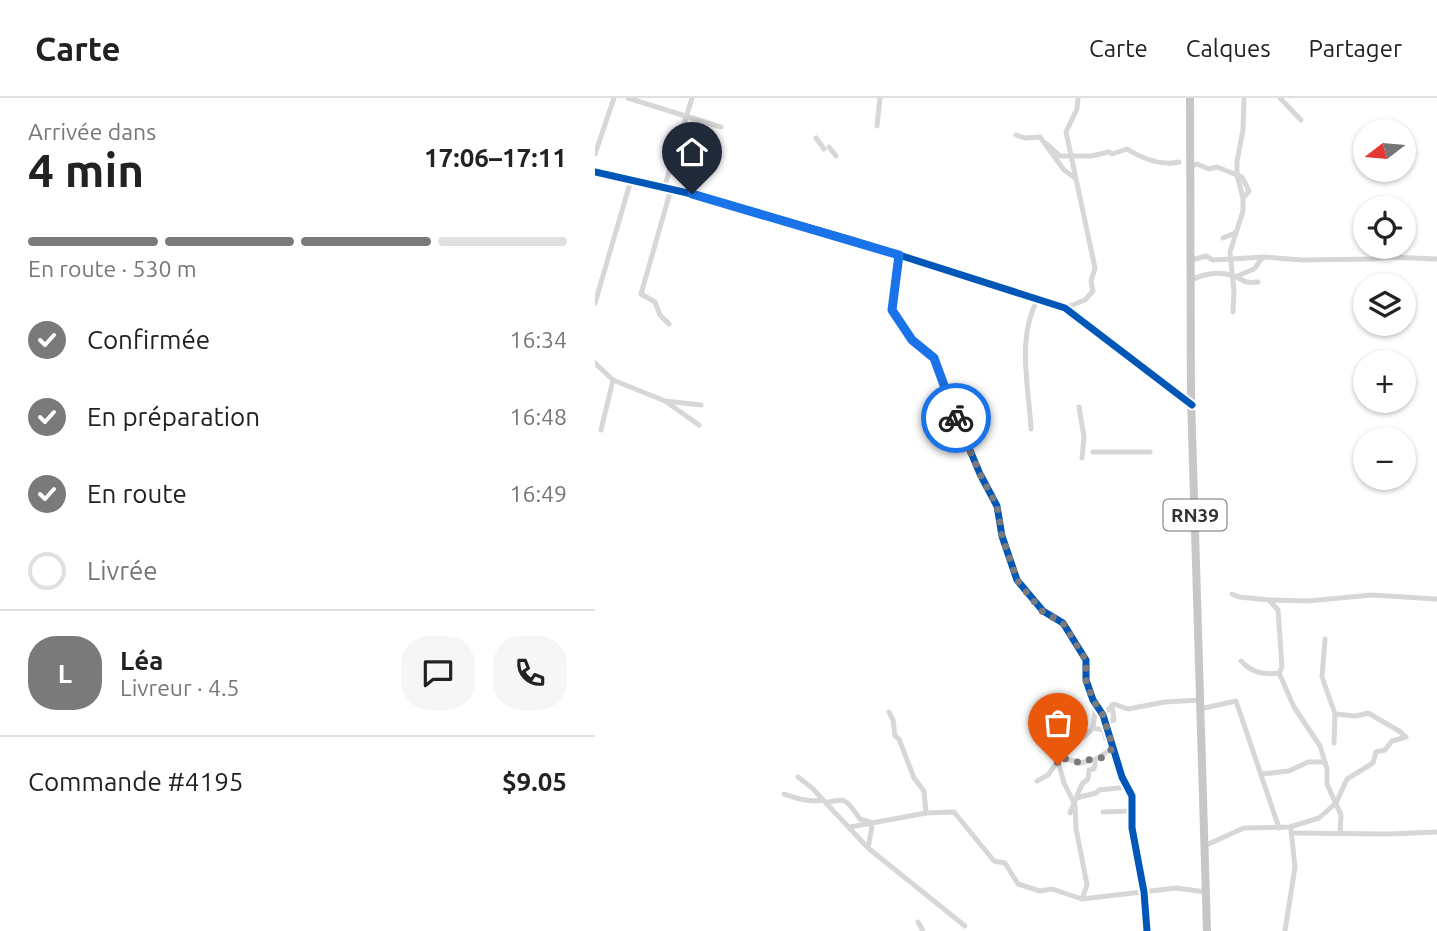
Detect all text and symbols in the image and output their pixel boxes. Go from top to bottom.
text: Carte [35,30,121,67]
text: Carte [1089,35,1148,62]
text: Calques [1186,35,1271,62]
text: Partager [1309,35,1402,62]
text: Arrivée dans [28,119,156,144]
north arrow [1353,119,1416,182]
map controls [1353,119,1416,490]
pin [662,122,722,194]
icon: home [673,133,711,171]
text: 17:06–17:11 [424,143,567,172]
text: 4 min [28,144,144,196]
button: locate [1353,196,1416,259]
text: En route · 530 m [28,256,197,281]
button: layers [1353,273,1416,336]
icon: check [28,321,66,359]
text: Confirmée [87,325,210,354]
text: 16:34 [509,327,567,352]
button: + [1353,350,1416,413]
courier [921,383,991,453]
icon: check [28,398,66,436]
icon: bike [937,399,975,437]
text: En préparation [87,402,260,431]
text: 16:48 [509,404,567,429]
button: − [1353,427,1416,490]
icon: check [28,475,66,513]
text: En route [87,479,187,508]
text: 16:49 [509,481,567,506]
road number: RN39 [1163,500,1227,530]
text: Livrée [87,556,158,585]
button: chat [401,636,475,710]
button: phone [493,636,567,710]
text: Léa [120,646,163,675]
text: L [58,659,72,688]
text: Livreur · 4.5 [120,675,240,700]
pin [1028,693,1088,765]
icon: bag [1039,704,1077,742]
text: Commande #4195 [28,767,244,796]
text: $9.05 [502,767,567,796]

